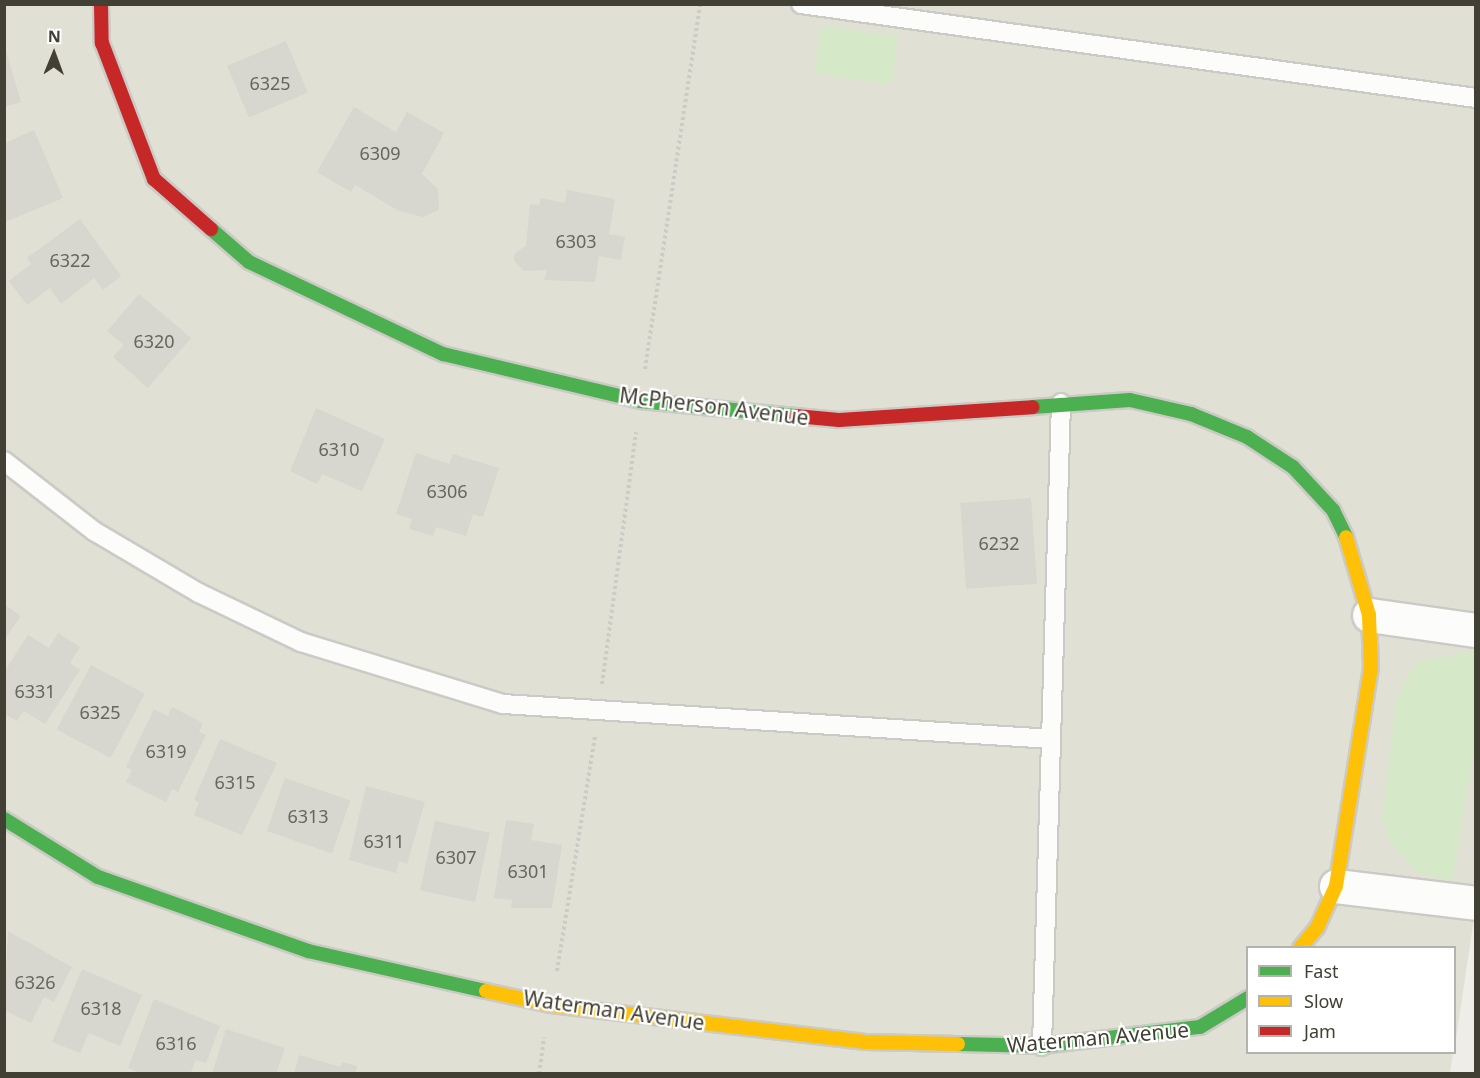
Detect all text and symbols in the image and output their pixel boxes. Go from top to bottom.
north arrow [24,24,84,84]
text: N [48,25,61,47]
house number: 6325 [249,72,291,94]
house number: 6309 [359,142,401,164]
house number: 6303 [555,230,597,252]
house number: 6322 [49,249,91,271]
house number: 6320 [133,330,175,352]
street label: McPherson Avenue [618,382,810,430]
house number: 6310 [318,438,360,460]
house number: 6306 [426,480,468,502]
house number: 6232 [978,532,1020,554]
house number: 6331 [14,680,56,702]
house number: 6325 [79,701,121,723]
house number: 6319 [145,740,187,762]
house number: 6315 [214,771,256,793]
house number: 6313 [287,805,329,827]
house number: 6311 [363,830,405,852]
house number: 6307 [435,846,477,868]
house number: 6301 [507,860,549,882]
legend [1246,946,1456,1054]
text: Fast [1304,959,1339,983]
house number: 6326 [14,971,56,993]
street label: Waterman Avenue [522,985,706,1035]
text: Slow [1304,989,1343,1013]
house number: 6318 [80,997,122,1019]
street label: Waterman Avenue [1006,1016,1190,1058]
text: Jam [1304,1019,1336,1043]
house number: 6316 [155,1032,197,1054]

